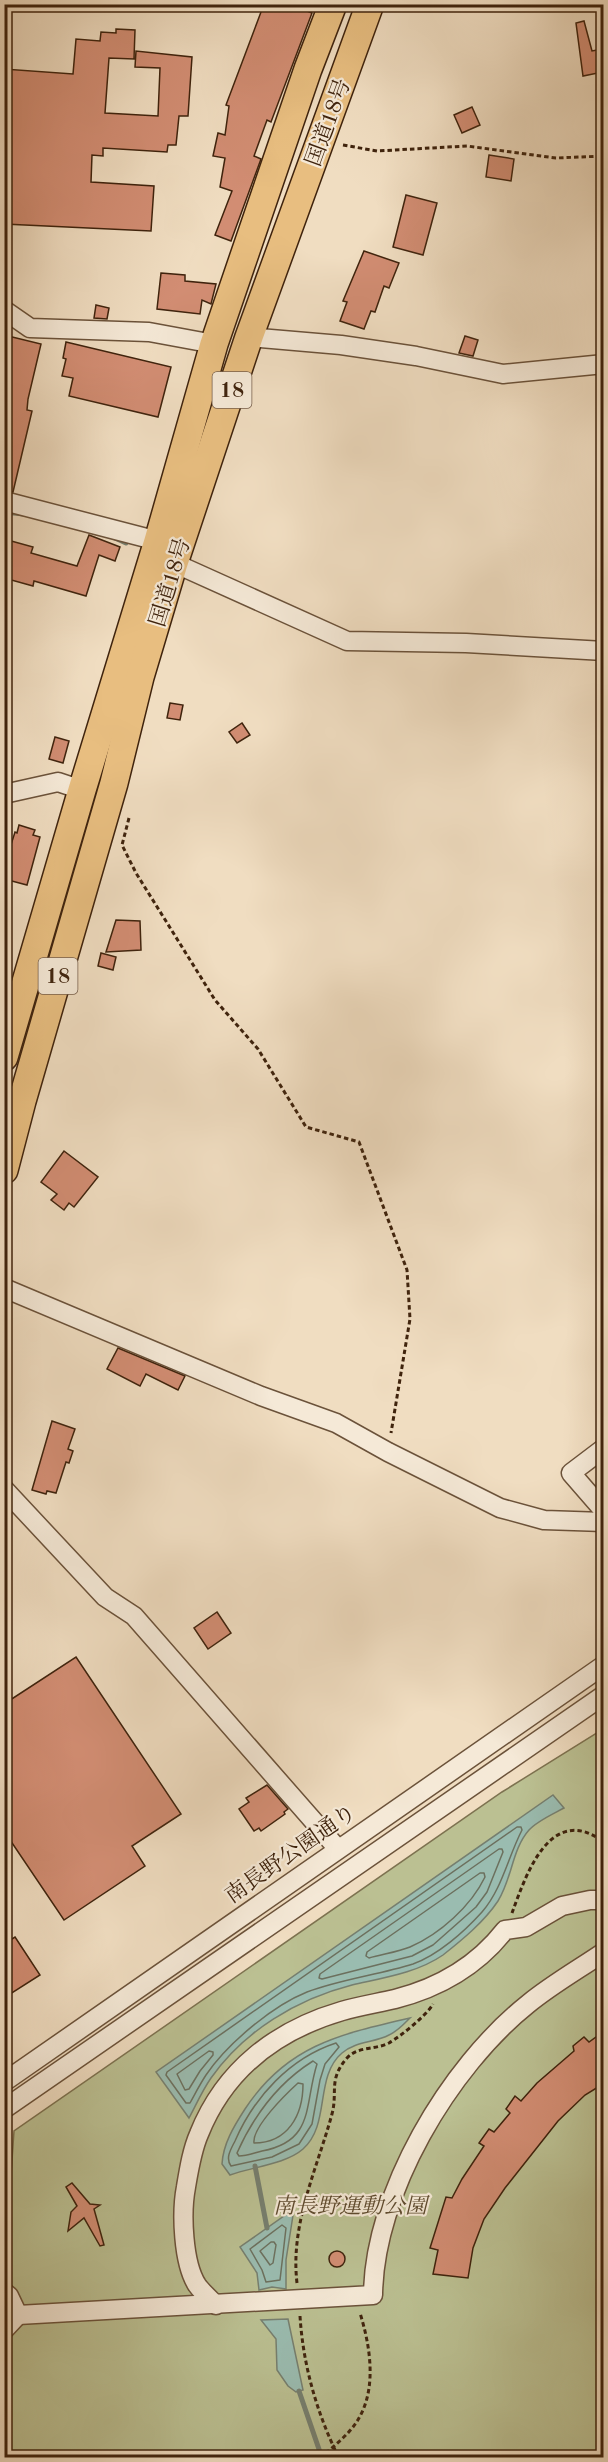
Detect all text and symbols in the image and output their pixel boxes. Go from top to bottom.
street label: 国道18号 [301,75,355,169]
road number: 18 [212,372,252,408]
street label: 国道18号 [145,535,195,630]
road number: 18 [38,958,78,994]
street label: 南長野公園通り [221,1800,361,1908]
park label: 南長野運動公園 [273,2194,430,2218]

